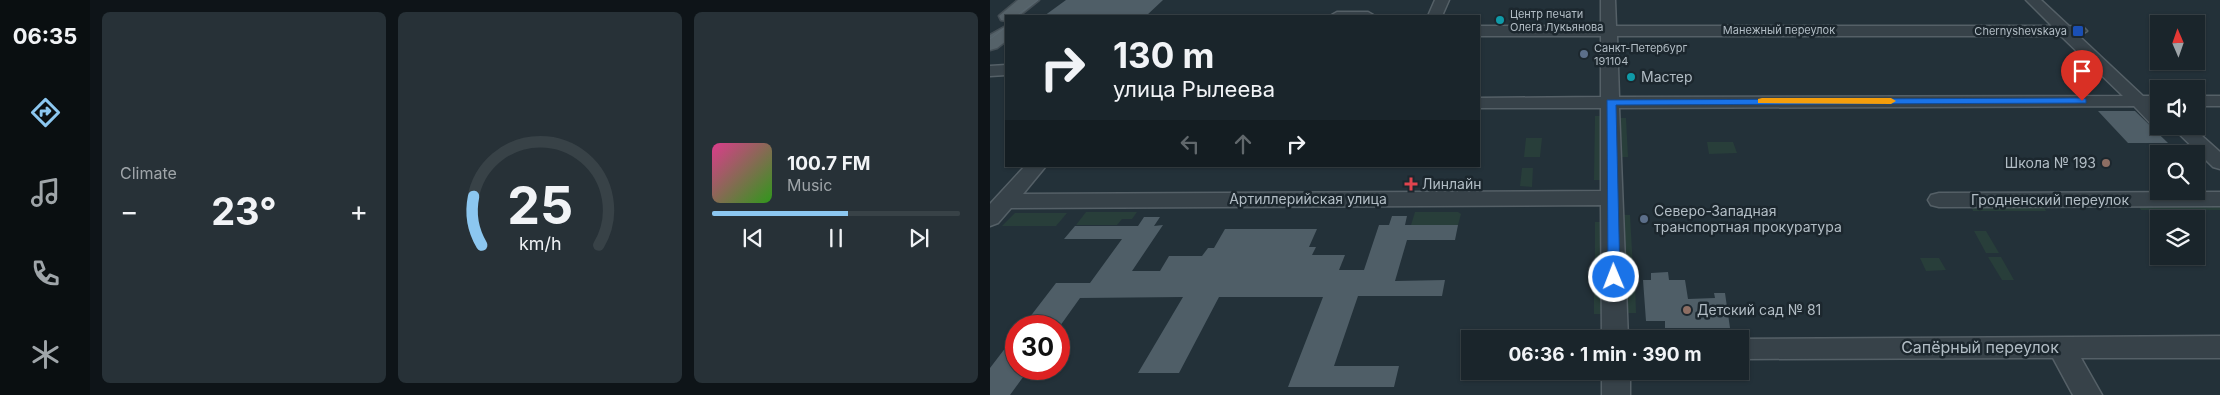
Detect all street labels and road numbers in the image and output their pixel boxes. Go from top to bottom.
street label: Манежный переулок [1723,23,1835,37]
street label: Артиллерийская улица [1229,190,1387,207]
street label: Гродненский переулок [1971,191,2129,208]
street label: Сапёрный переулок [1901,337,2059,357]

